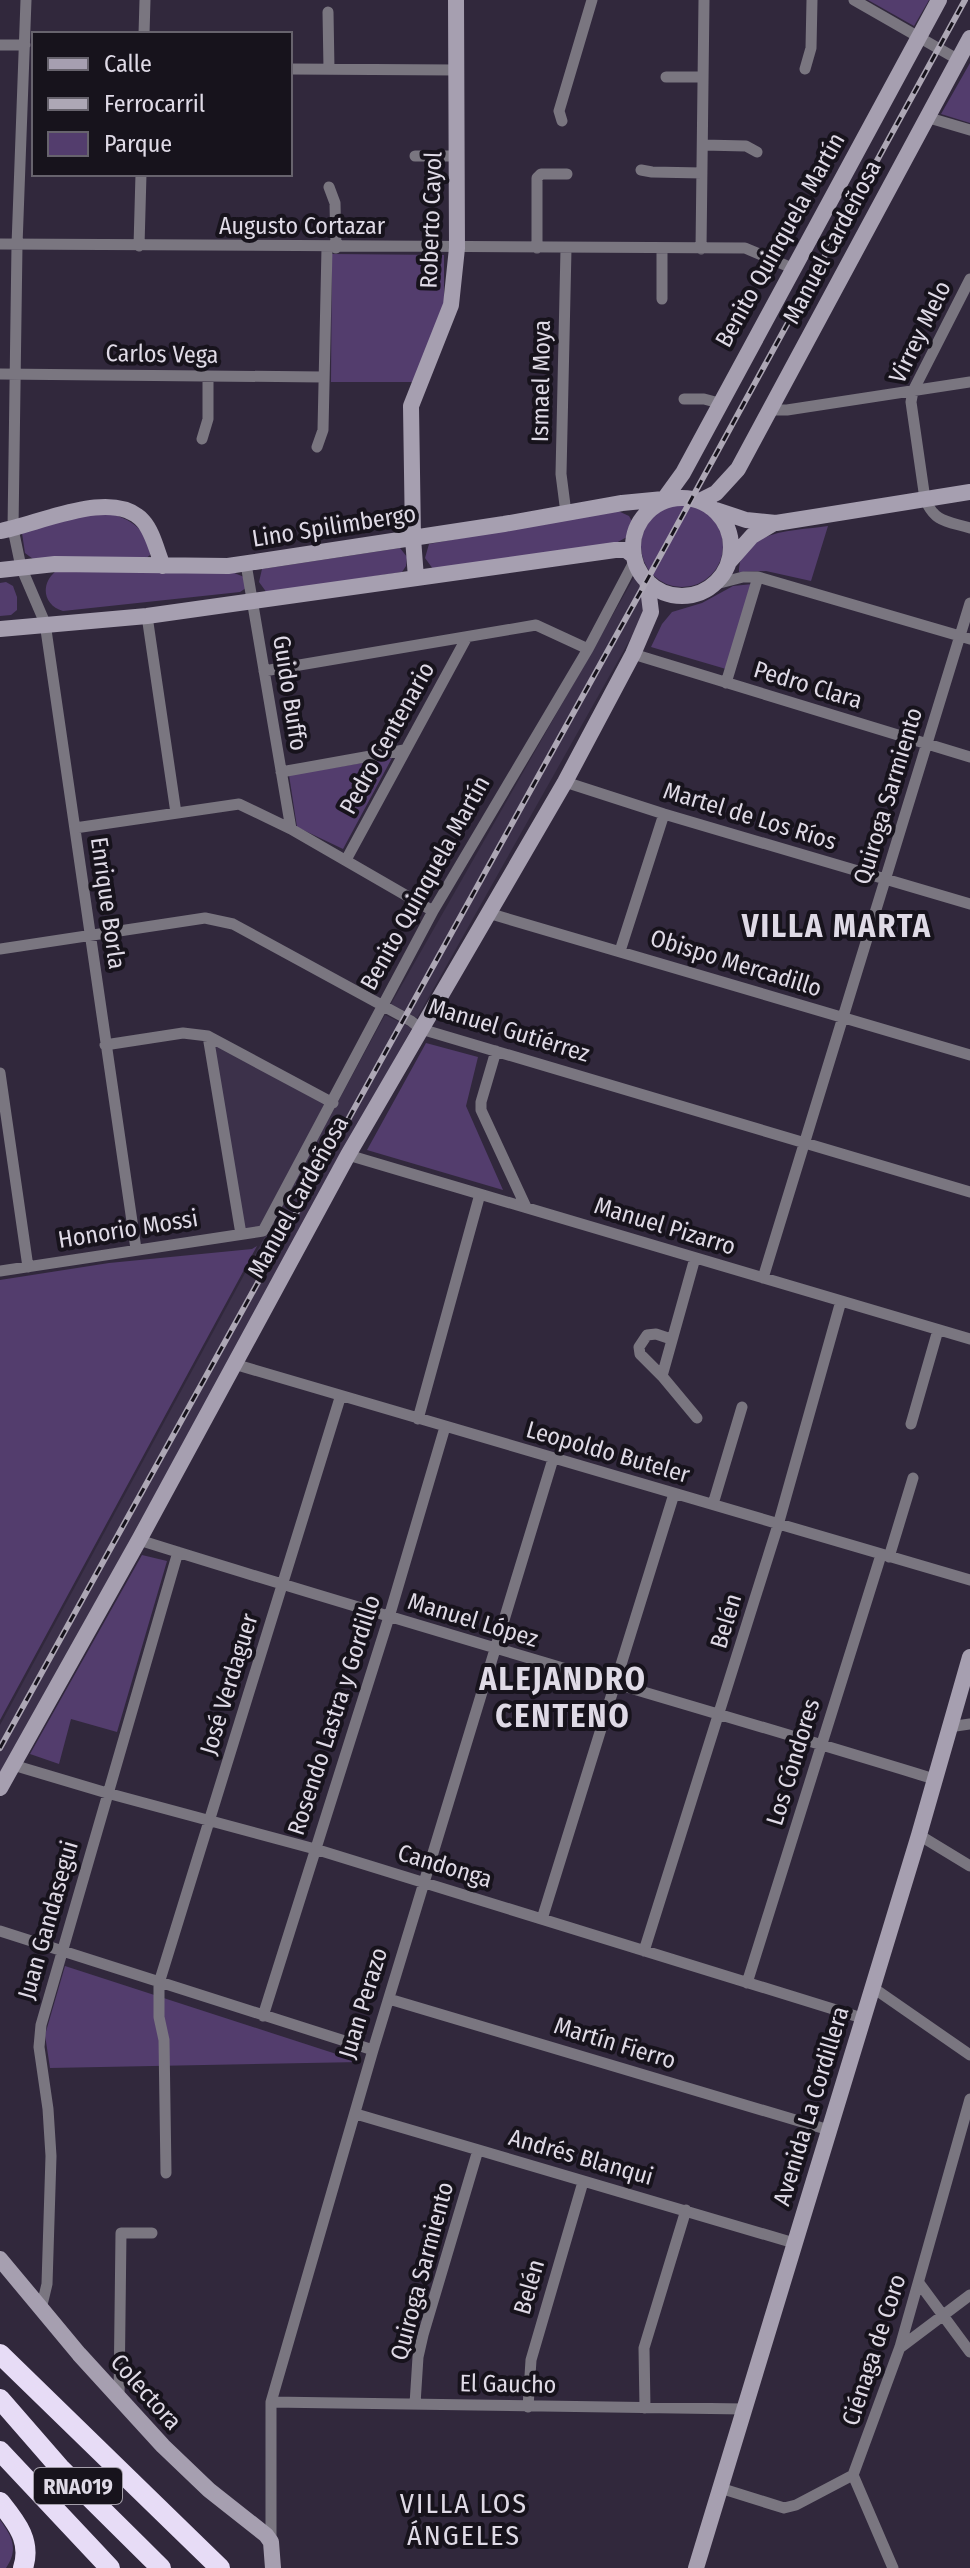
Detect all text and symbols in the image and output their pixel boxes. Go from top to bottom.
legend [32,32,292,176]
text: Calle [104,50,152,78]
text: Ferrocarril [104,90,205,118]
street label: Benito Quinquela Martín [709,128,851,352]
text: Parque [104,130,172,158]
street label: Roberto Cayol [415,151,447,289]
street label: Manuel Cardeñosa [777,155,887,329]
street label: Augusto Cortazar [219,212,386,240]
street label: Virrey Melo [883,276,957,388]
street label: Ismael Moya [526,320,556,442]
street label: Carlos Vega [105,339,219,369]
street label: Lino Spilimbergo [250,499,418,553]
street label: Guido Buffo [267,633,313,753]
street label: Pedro Clara [750,655,866,715]
street label: Pedro Centenario [334,657,440,819]
street label: Quiroga Sarmiento [848,704,928,888]
street label: Benito Quinquela Martín [354,771,496,995]
street label: Martel de Los Ríos [660,776,840,856]
street label: Enrique Borla [85,835,131,971]
district label: VILLA MARTA [741,907,932,945]
street label: Obispo Mercadillo [647,924,825,1002]
street label: Manuel Gutiérrez [425,992,593,1068]
street label: Manuel Cardeñosa [242,1111,354,1283]
street label: Manuel Pizarro [591,1191,739,1261]
street label: Honorio Mossi [56,1204,200,1254]
street label: Leopoldo Buteler [523,1415,694,1489]
street label: Manuel López [405,1587,541,1653]
street label: Belén [704,1590,748,1652]
street label: Rosendo Lastra y Gordillo [282,1591,386,1839]
street label: José Verdaguer [194,1609,264,1758]
district label: ALEJANDRO CENTENO [478,1660,647,1735]
street label: Los Cóndores [760,1695,826,1829]
street label: Juan Gandasegui [12,1838,84,2002]
street label: Candonga [394,1838,496,1894]
street label: Juan Perazo [333,1944,393,2062]
street label: Avenida La Cordillera [767,2003,855,2209]
street label: Martín Fierro [551,2011,679,2075]
street label: Andrés Blanqui [506,2123,656,2191]
street label: Quiroga Sarmiento [385,2179,459,2363]
street label: Belén [508,2256,550,2318]
street label: Ciénaga de Coro [836,2271,912,2429]
street label: Colectora [105,2348,187,2436]
street label: El Gaucho [459,2369,557,2399]
road number: RNA019 [34,2468,122,2504]
district label: VILLA LOS ÁNGELES [400,2487,528,2552]

